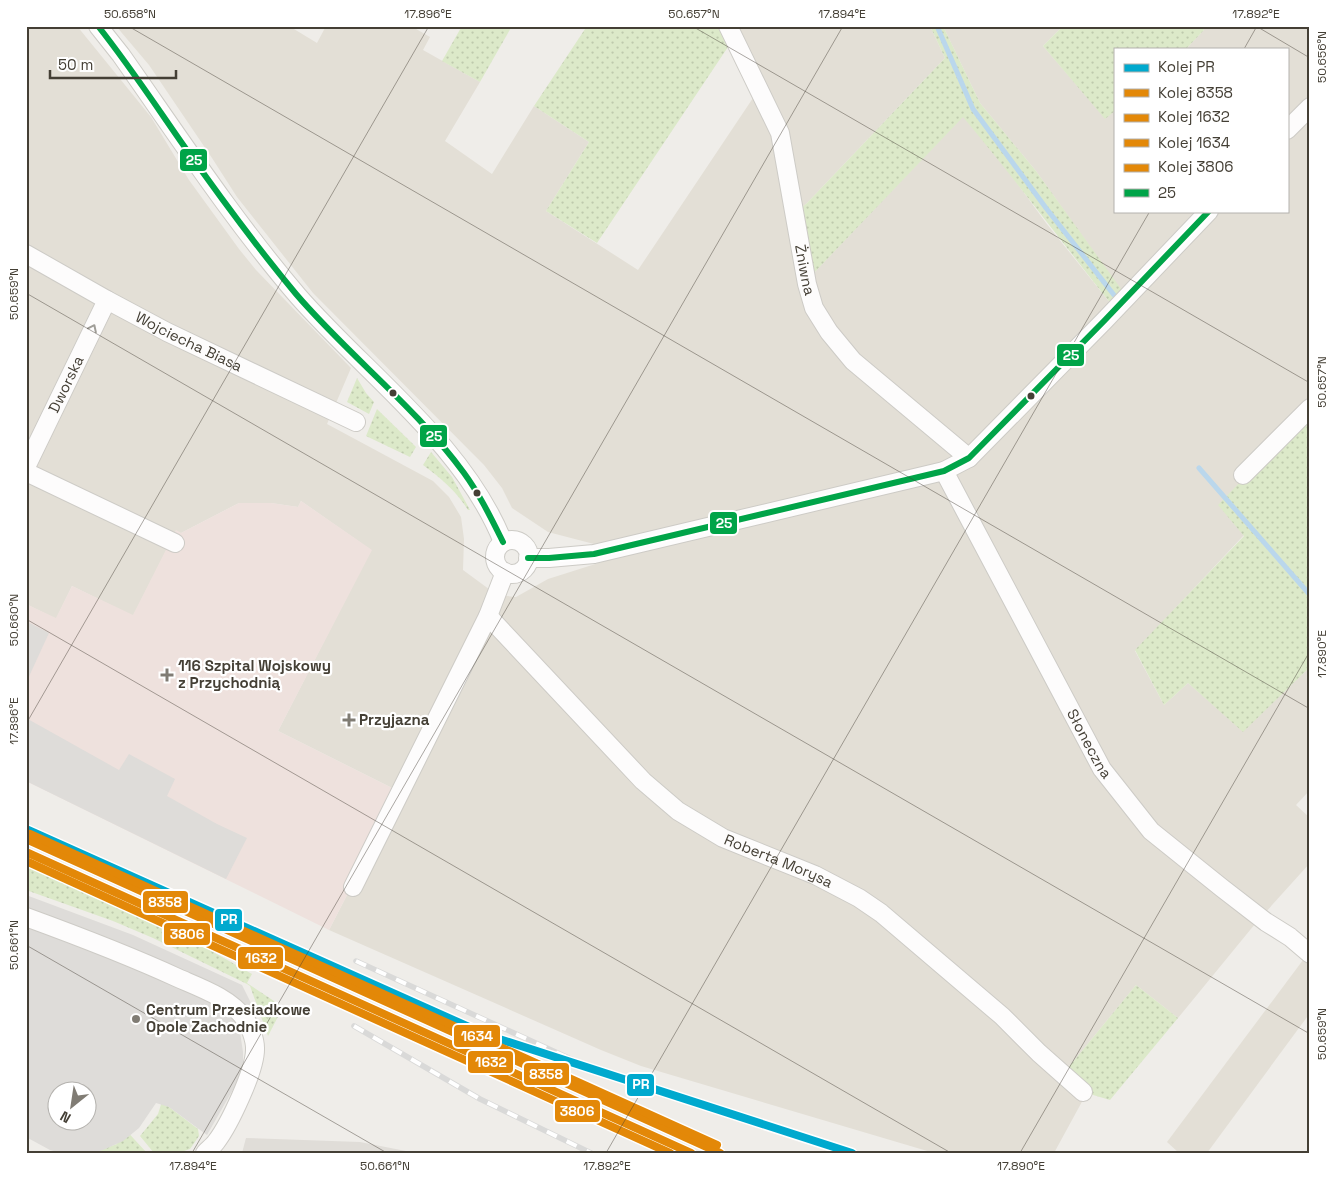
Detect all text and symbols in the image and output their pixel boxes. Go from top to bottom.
text: 50.658°N [104,6,156,22]
text: 17.896°E [404,6,452,22]
text: 50.657°N [668,6,720,22]
text: 17.894°E [818,6,866,22]
text: 17.892°E [1232,6,1280,22]
text: 50.656°N [1314,31,1330,83]
scale bar [50,48,176,80]
legend [1114,48,1288,212]
text: 50 m [58,55,93,74]
text: Kolej PR [1158,57,1215,76]
text: Kolej 8358 [1158,83,1233,102]
text: Kolej 1632 [1158,107,1230,126]
text: Kolej 1634 [1158,133,1230,152]
line badge: 25 [179,148,208,172]
text: 25 [186,151,202,169]
text: Kolej 3806 [1158,157,1233,176]
text: 25 [1158,183,1176,202]
street label: Żniwna [791,243,820,298]
text: 50.659°N [6,268,22,320]
street label: Wojciecha Biasa [132,307,246,376]
one-way arrow [87,325,97,334]
line badge: 25 [1056,343,1085,367]
text: 25 [1063,346,1079,364]
street label: Dworska [44,352,88,416]
text: 50.657°N [1314,356,1330,408]
unlabelled marker [388,388,398,398]
unlabelled marker [1026,391,1036,401]
line badge: 25 [419,424,448,448]
text: 25 [426,427,442,445]
unlabelled marker [472,488,482,498]
line badge: 25 [709,511,738,535]
text: 25 [716,514,732,532]
text: 50.660°N [6,594,22,646]
text: 17.890°E [1314,630,1330,678]
place label: 116 Szpital Wojskowy z Przychodnią [178,656,331,692]
marker: 116 Szpital Wojskowy z Przychodnią [160,668,174,682]
text: 17.896°E [6,697,22,745]
street label: Słoneczna [1063,706,1116,783]
place label: Przyjazna [359,710,430,729]
marker: Przyjazna [343,714,355,726]
street label: Roberta Morysa [722,829,837,892]
line badge: 8358 [142,890,189,914]
text: 8358 [148,893,182,911]
line badge: PR [214,908,243,932]
text: PR [220,910,238,928]
text: 50.661°N [6,920,22,970]
line badge: 3806 [163,922,211,946]
text: 3806 [170,925,205,943]
line badge: 1632 [237,946,284,970]
text: 1632 [245,949,277,967]
place label: Centrum Przesiadkowe Opole Zachodnie [146,1000,311,1036]
text: 50.659°N [1314,1008,1330,1060]
marker: Centrum Przesiadkowe Opole Zachodnie [130,1013,142,1025]
line badge: 1634 [453,1024,501,1048]
text: 1634 [461,1027,493,1045]
line badge: 1632 [467,1050,514,1074]
text: 1632 [475,1053,507,1071]
line badge: 8358 [523,1062,570,1086]
text: 8358 [529,1065,563,1083]
line badge: PR [626,1073,655,1097]
text: PR [632,1075,650,1093]
north arrow [48,1082,98,1132]
line badge: 3806 [554,1099,601,1123]
text: 3806 [560,1102,595,1120]
text: N [57,1107,74,1127]
text: 17.894°E [169,1158,217,1174]
text: 50.661°N [360,1158,410,1174]
text: 17.892°E [583,1158,631,1174]
text: 17.890°E [997,1158,1045,1174]

